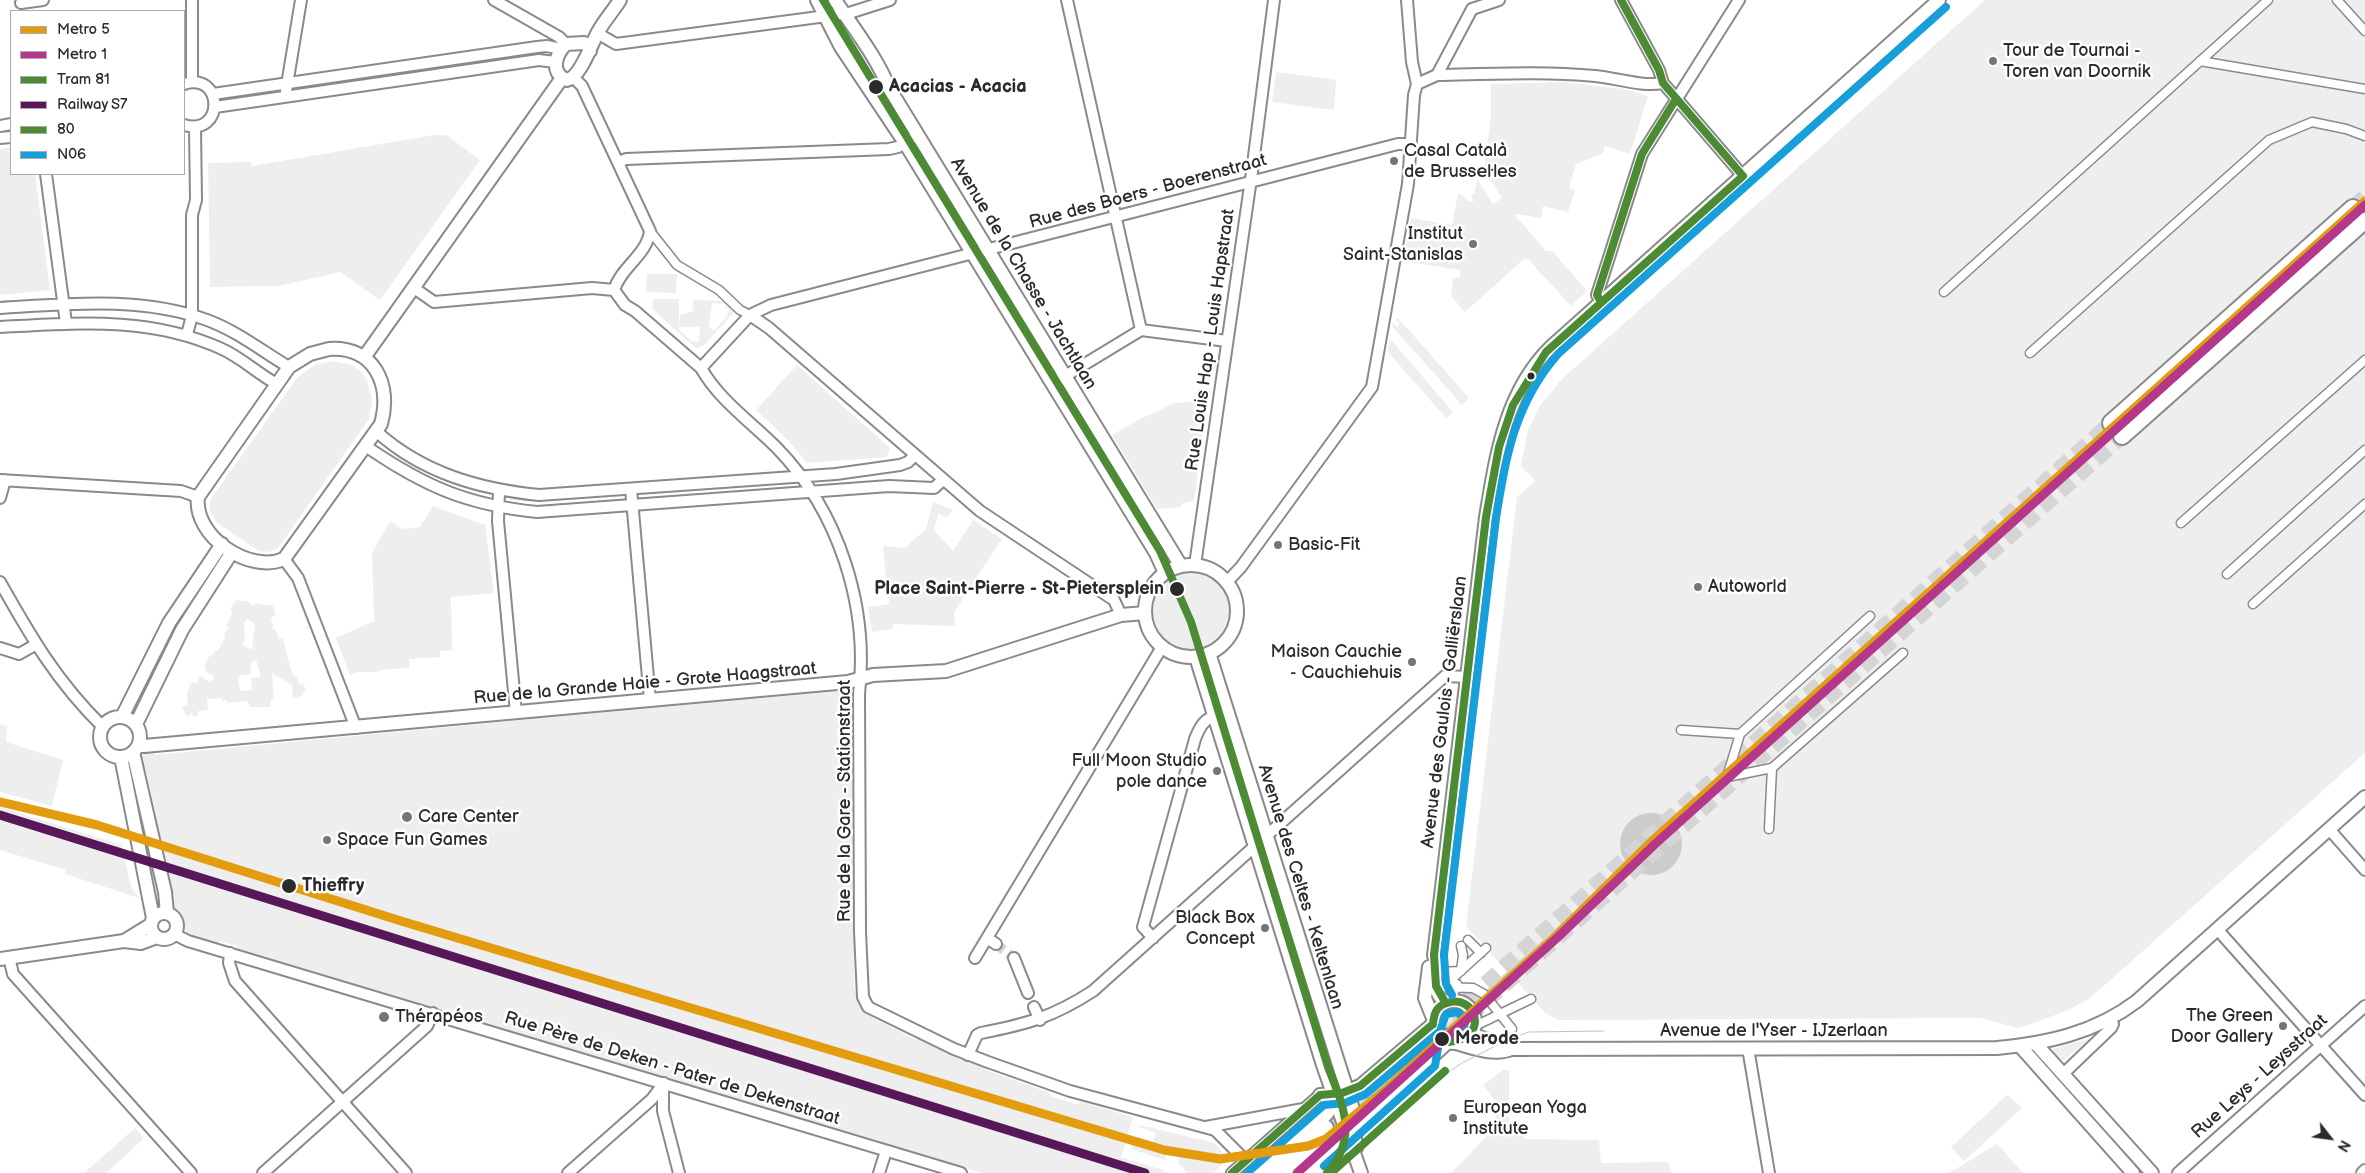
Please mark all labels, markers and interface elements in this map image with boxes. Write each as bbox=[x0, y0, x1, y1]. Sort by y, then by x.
legend bbox=[10, 10, 185, 175]
text: Metro 5 bbox=[57, 20, 110, 39]
place label: Tour de Tournai - Toren van Doornik bbox=[2003, 40, 2151, 82]
text: Metro 1 bbox=[57, 45, 107, 64]
marker: Tour de Tournai - Toren van Doornik bbox=[1987, 55, 1999, 67]
text: Tram 81 bbox=[57, 70, 110, 89]
place label: Acacias - Acacia bbox=[889, 76, 1026, 98]
marker: Acacias - Acacia bbox=[867, 78, 885, 96]
text: Railway S7 bbox=[57, 95, 127, 114]
text: 80 bbox=[57, 120, 75, 139]
place label: Casal Català de Brussel·les bbox=[1404, 140, 1517, 182]
text: N06 bbox=[57, 145, 86, 164]
street label: Rue des Boers - Boerenstraat bbox=[1027, 150, 1269, 234]
street label: Avenue de la Chasse - Jachtlaan bbox=[945, 154, 1101, 394]
marker: Casal Català de Brussel·les bbox=[1388, 155, 1400, 167]
street label: Rue Louis Hap - Louis Hapstraat bbox=[1182, 208, 1240, 472]
place label: Institut Saint-Stanislas bbox=[1343, 223, 1463, 266]
marker: Institut Saint-Stanislas bbox=[1467, 238, 1479, 250]
unlabelled marker bbox=[1526, 371, 1536, 381]
place label: Basic-Fit bbox=[1288, 534, 1360, 556]
marker: Basic-Fit bbox=[1272, 539, 1284, 551]
street label: Avenue des Gaulois - Galliërslaan bbox=[1418, 575, 1472, 849]
place label: Autoworld bbox=[1708, 576, 1787, 598]
place label: Place Saint-Pierre - St-Pietersplein bbox=[874, 578, 1164, 600]
marker: Place Saint-Pierre - St-Pietersplein bbox=[1168, 580, 1186, 598]
marker: Autoworld bbox=[1692, 581, 1704, 593]
place label: Maison Cauchie - Cauchiehuis bbox=[1270, 641, 1402, 684]
marker: Maison Cauchie - Cauchiehuis bbox=[1406, 656, 1418, 668]
street label: Rue de la Grande Haie - Grote Haagstraat bbox=[473, 658, 817, 710]
street label: Rue de la Gare - Stationstraat bbox=[834, 680, 856, 922]
place label: Full Moon Studio pole dance bbox=[1071, 750, 1207, 792]
street label: Avenue des Celtes - Keltenlaan bbox=[1252, 762, 1348, 1012]
marker: Full Moon Studio pole dance bbox=[1211, 765, 1223, 777]
place label: Care Center bbox=[418, 806, 518, 828]
marker: Care Center bbox=[400, 810, 414, 824]
place label: Space Fun Games bbox=[337, 829, 487, 851]
marker: Space Fun Games bbox=[321, 834, 333, 846]
place label: Thieffry bbox=[302, 875, 364, 897]
marker: Thieffry bbox=[280, 877, 298, 895]
place label: Black Box Concept bbox=[1175, 907, 1255, 950]
marker: Black Box Concept bbox=[1259, 922, 1271, 934]
place label: The Green Door Gallery bbox=[2171, 1005, 2273, 1048]
place label: Thérapéos bbox=[395, 1006, 483, 1028]
street label: Rue Père de Deken - Pater de Dekenstraat bbox=[502, 1008, 842, 1130]
marker: Thérapéos bbox=[377, 1010, 391, 1024]
street label: Rue Leys - Leysstraat bbox=[2188, 1010, 2332, 1144]
street label: Avenue de l'Yser - IJzerlaan bbox=[1660, 1020, 1888, 1042]
marker: The Green Door Gallery bbox=[2277, 1020, 2289, 1032]
place label: Merode bbox=[1455, 1028, 1519, 1050]
marker: Merode bbox=[1433, 1030, 1451, 1048]
place label: European Yoga Institute bbox=[1463, 1097, 1587, 1140]
marker: European Yoga Institute bbox=[1447, 1112, 1459, 1124]
north arrow bbox=[2305, 1113, 2355, 1163]
text: N bbox=[2333, 1137, 2353, 1155]

